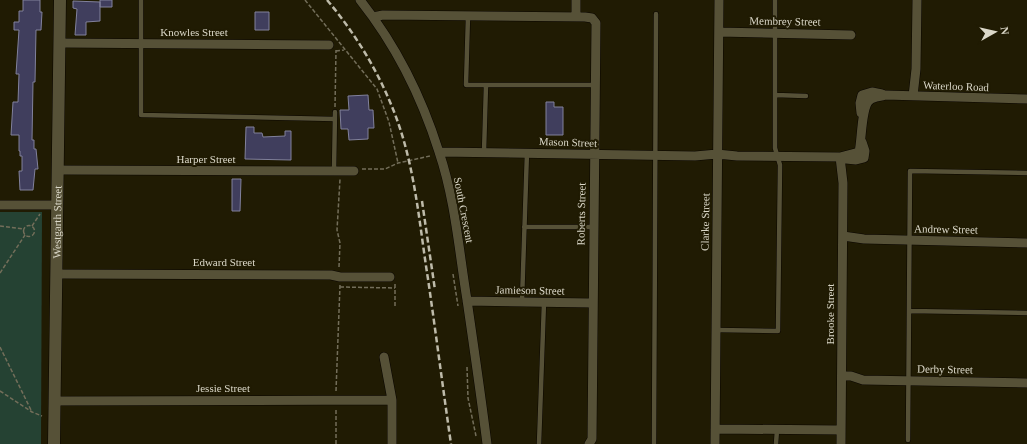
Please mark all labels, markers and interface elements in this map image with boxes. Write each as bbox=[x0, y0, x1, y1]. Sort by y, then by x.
north arrow bbox=[975, 12, 1015, 52]
street label: Membrey Street bbox=[749, 14, 821, 28]
street label: Knowles Street bbox=[160, 26, 228, 38]
text: N bbox=[998, 26, 1011, 35]
street label: Waterloo Road bbox=[923, 79, 990, 93]
street label: Mason Street bbox=[539, 135, 597, 149]
street label: Harper Street bbox=[177, 153, 235, 165]
street label: South Crescent bbox=[452, 176, 476, 244]
street label: Roberts Street bbox=[574, 183, 588, 245]
street label: Westgarth Street bbox=[51, 186, 63, 259]
street label: Clarke Street bbox=[698, 193, 712, 251]
street label: Andrew Street bbox=[914, 222, 978, 236]
street label: Edward Street bbox=[193, 256, 255, 268]
street label: Jamieson Street bbox=[495, 283, 565, 297]
street label: Brooke Street bbox=[824, 284, 836, 344]
street label: Derby Street bbox=[917, 363, 973, 375]
street label: Jessie Street bbox=[196, 382, 250, 394]

